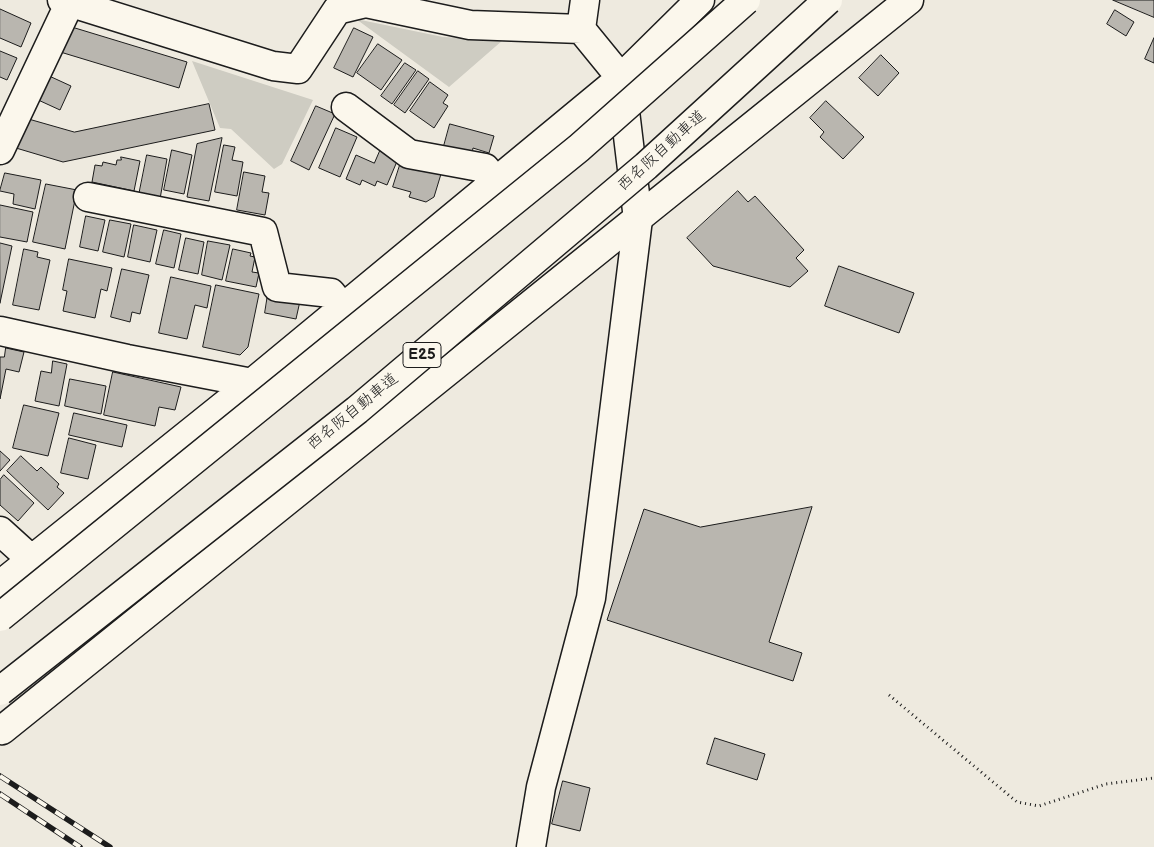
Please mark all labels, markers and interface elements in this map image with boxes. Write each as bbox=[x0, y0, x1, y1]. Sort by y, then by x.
street label: 西名阪自動車道 bbox=[614, 106, 710, 196]
road number: E25 bbox=[403, 342, 441, 368]
street label: 西名阪自動車道 bbox=[303, 369, 403, 455]

